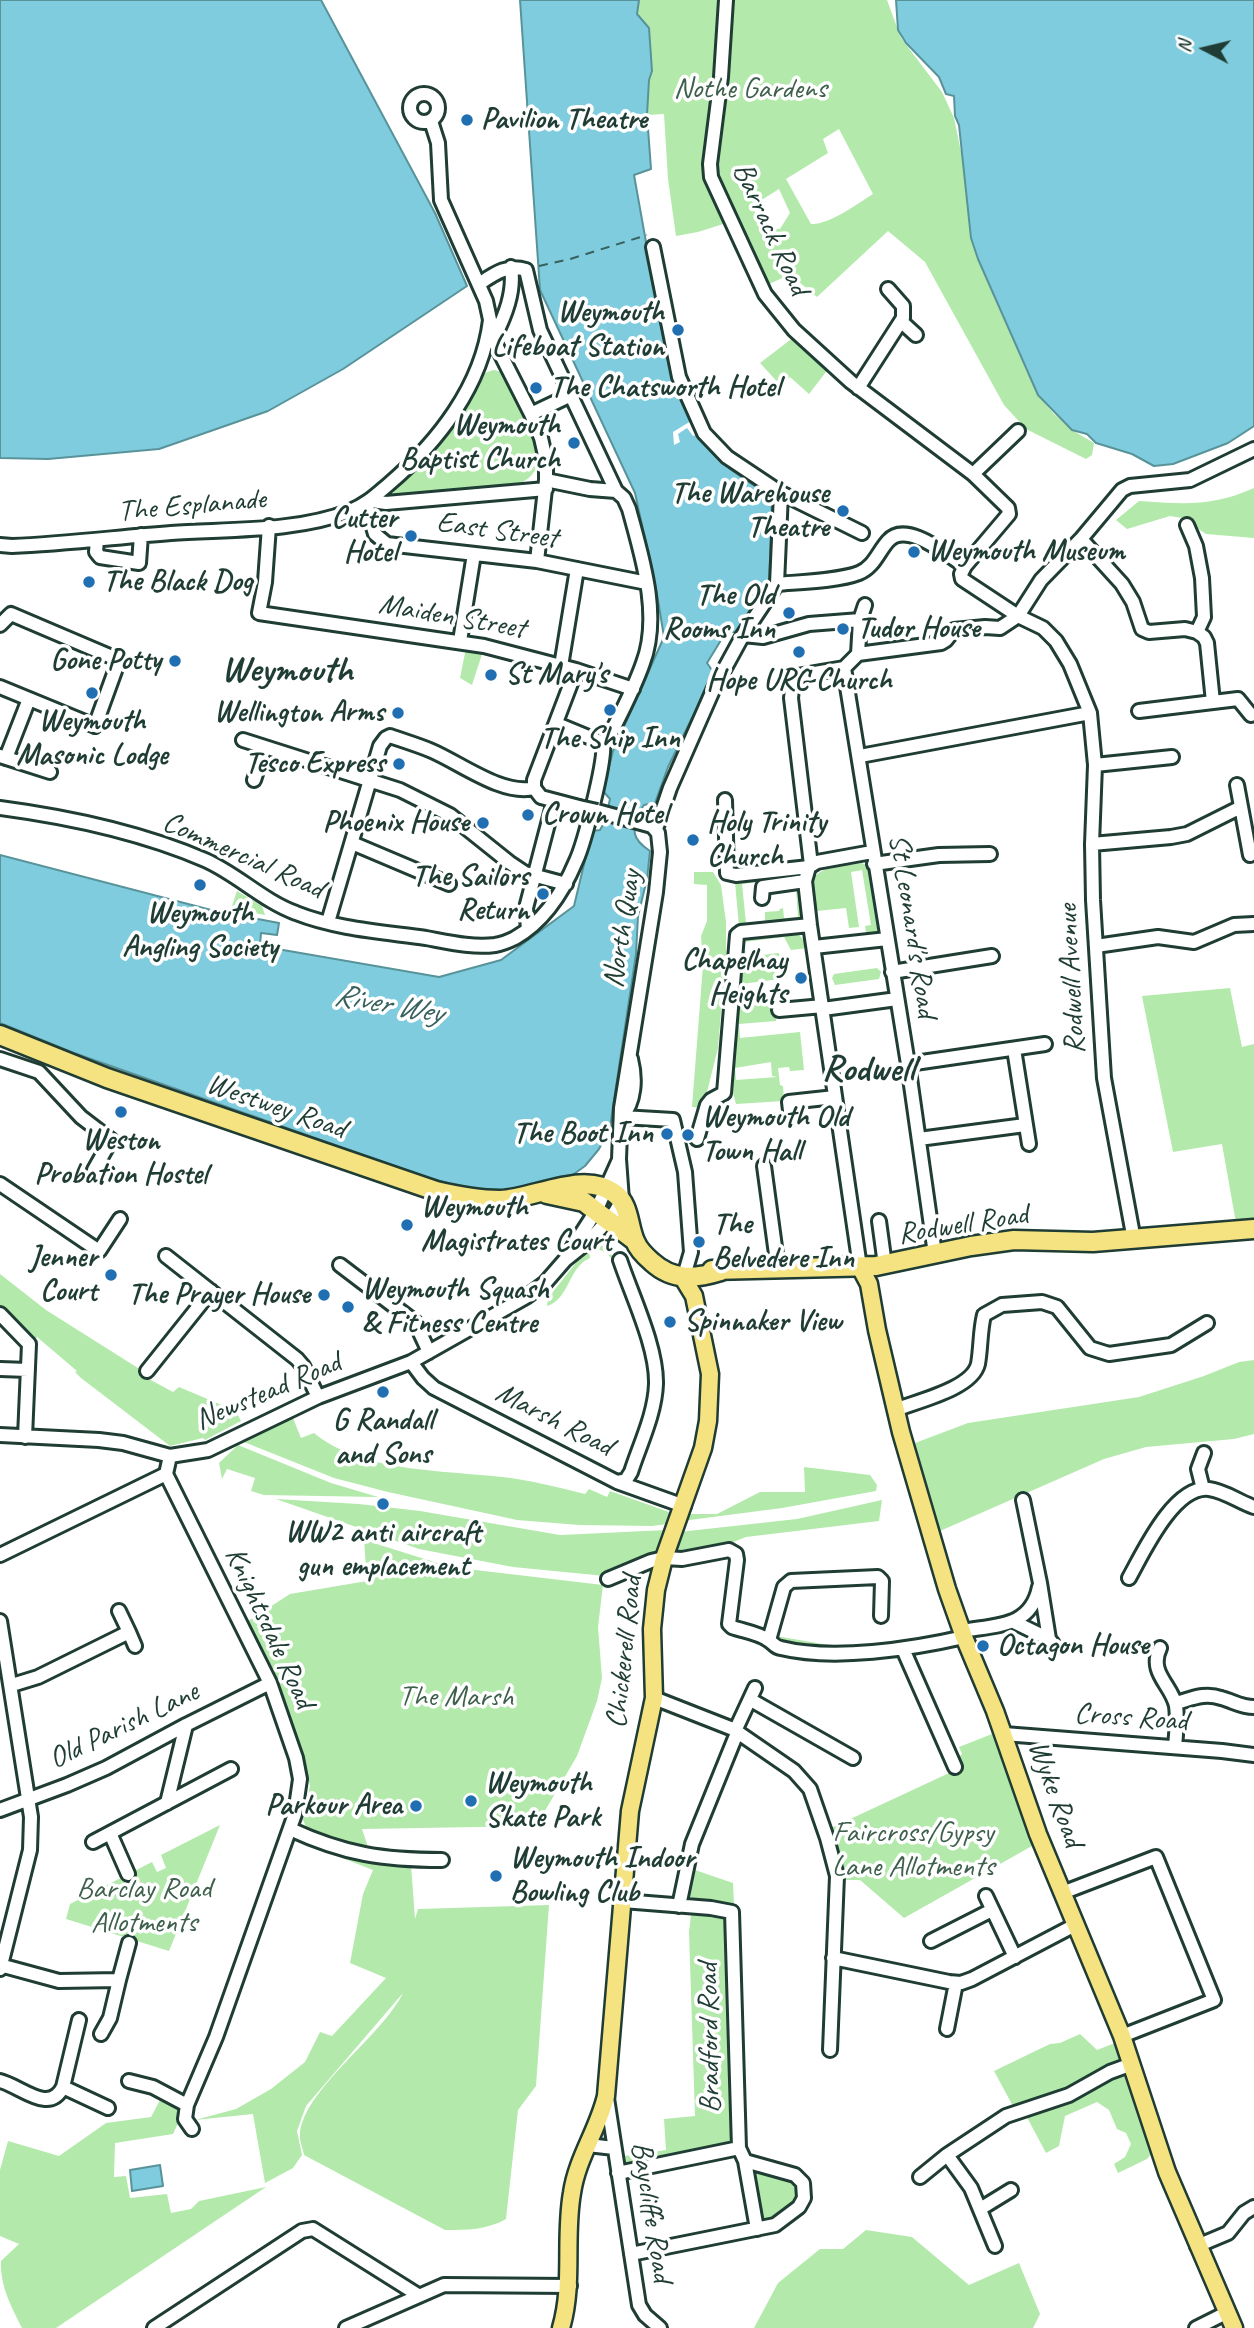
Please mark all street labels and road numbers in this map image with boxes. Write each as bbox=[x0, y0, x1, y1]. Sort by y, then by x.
street label: Barrack Road bbox=[724, 157, 816, 301]
street label: The Esplanade bbox=[117, 482, 267, 530]
street label: East Street bbox=[434, 505, 560, 557]
street label: Maiden Street bbox=[376, 586, 528, 648]
street label: Commercial Road bbox=[157, 804, 329, 908]
street label: St Leonard's Road bbox=[880, 832, 944, 1020]
street label: North Quay bbox=[596, 868, 650, 990]
street label: Rodwell Avenue bbox=[1050, 903, 1094, 1055]
street label: Westwey Road bbox=[202, 1066, 350, 1148]
street label: Rodwell Road bbox=[895, 1197, 1031, 1253]
street label: Newstead Road bbox=[190, 1345, 346, 1439]
street label: Marsh Road bbox=[489, 1375, 619, 1465]
street label: Knightsdale Road bbox=[216, 1542, 322, 1714]
street label: Chickerell Road bbox=[599, 1574, 651, 1730]
street label: Old Parish Lane bbox=[43, 1674, 205, 1778]
street label: Cross Road bbox=[1073, 1696, 1189, 1740]
street label: Wyke Road bbox=[1019, 1736, 1091, 1852]
street label: Bradford Road bbox=[691, 1962, 729, 2114]
street label: Baycliffe Road bbox=[622, 2139, 680, 2285]

